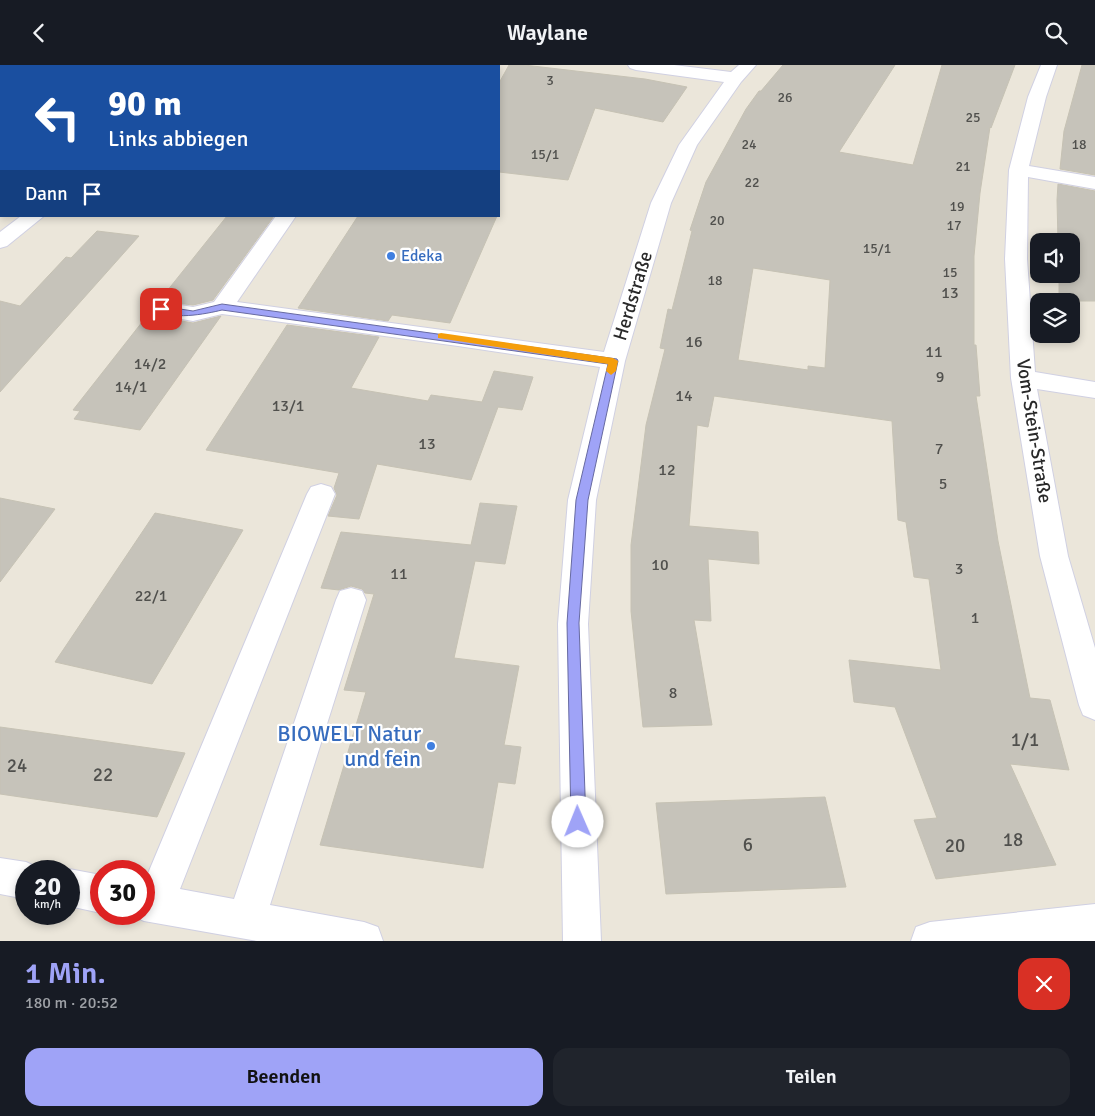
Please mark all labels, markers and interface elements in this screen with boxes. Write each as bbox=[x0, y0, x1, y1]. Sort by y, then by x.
icon: back bbox=[25, 19, 53, 47]
text: Waylane bbox=[507, 19, 588, 46]
icon: search bbox=[1042, 19, 1070, 47]
house number: 3 bbox=[546, 72, 554, 89]
text: 90 m bbox=[108, 82, 182, 125]
icon: left bbox=[25, 85, 90, 150]
house number: 26 bbox=[777, 89, 793, 106]
house number: 25 bbox=[965, 109, 981, 126]
text: Links abbiegen bbox=[108, 125, 249, 152]
house number: 24 bbox=[741, 136, 757, 153]
house number: 18 bbox=[1071, 136, 1087, 153]
house number: 15/1 bbox=[531, 146, 559, 163]
house number: 21 bbox=[955, 158, 971, 175]
house number: 22 bbox=[744, 174, 760, 191]
icon: arrive bbox=[78, 180, 106, 208]
text: Dann bbox=[25, 182, 68, 206]
house number: 19 bbox=[949, 198, 965, 215]
house number: 20 bbox=[709, 212, 725, 229]
house number: 17 bbox=[946, 217, 962, 234]
map controls bbox=[1030, 233, 1080, 343]
button: sound bbox=[1030, 233, 1080, 283]
house number: 15/1 bbox=[863, 240, 891, 257]
place label: Edeka bbox=[401, 246, 443, 266]
street label: Herdstraße bbox=[608, 248, 658, 344]
marker: Edeka bbox=[385, 250, 397, 262]
house number: 15 bbox=[942, 264, 958, 281]
house number: 18 bbox=[707, 272, 723, 289]
house number: 13 bbox=[941, 283, 959, 303]
pin bbox=[140, 288, 182, 330]
button: layers bbox=[1030, 293, 1080, 343]
icon: arrive bbox=[147, 295, 175, 323]
house number: 16 bbox=[685, 332, 703, 352]
house number: 11 bbox=[925, 342, 943, 362]
house number: 14/2 bbox=[134, 354, 166, 374]
street label: Vom-Stein-Straße bbox=[1011, 357, 1057, 505]
house number: 9 bbox=[936, 367, 944, 387]
house number: 14/1 bbox=[115, 377, 147, 397]
house number: 14 bbox=[675, 386, 693, 406]
house number: 13/1 bbox=[272, 396, 304, 416]
house number: 13 bbox=[418, 434, 436, 454]
house number: 7 bbox=[935, 439, 943, 459]
house number: 12 bbox=[658, 460, 676, 480]
house number: 5 bbox=[939, 474, 947, 494]
house number: 10 bbox=[651, 555, 669, 575]
house number: 3 bbox=[955, 559, 963, 579]
house number: 11 bbox=[390, 564, 408, 584]
house number: 22/1 bbox=[135, 586, 167, 606]
house number: 1 bbox=[971, 608, 979, 628]
house number: 8 bbox=[669, 683, 677, 703]
place label: BIOWELT Natur und fein bbox=[277, 720, 421, 772]
house number: 1/1 bbox=[1011, 728, 1039, 752]
marker: BIOWELT Natur und fein bbox=[425, 740, 437, 752]
house number: 24 bbox=[7, 754, 27, 778]
house number: 22 bbox=[93, 763, 113, 787]
position arrow bbox=[551, 795, 603, 847]
house number: 18 bbox=[1003, 828, 1023, 852]
house number: 6 bbox=[743, 833, 753, 857]
house number: 20 bbox=[945, 834, 965, 858]
speed limit sign: 30 bbox=[90, 860, 155, 925]
text: 20 bbox=[34, 871, 61, 902]
text: km/h bbox=[34, 897, 61, 912]
text: 1 Min. bbox=[25, 955, 106, 992]
button: close bbox=[1018, 958, 1070, 1010]
text: 180 m · 20:52 bbox=[25, 993, 118, 1013]
button: Beenden bbox=[25, 1048, 543, 1106]
button: Teilen bbox=[553, 1048, 1070, 1106]

